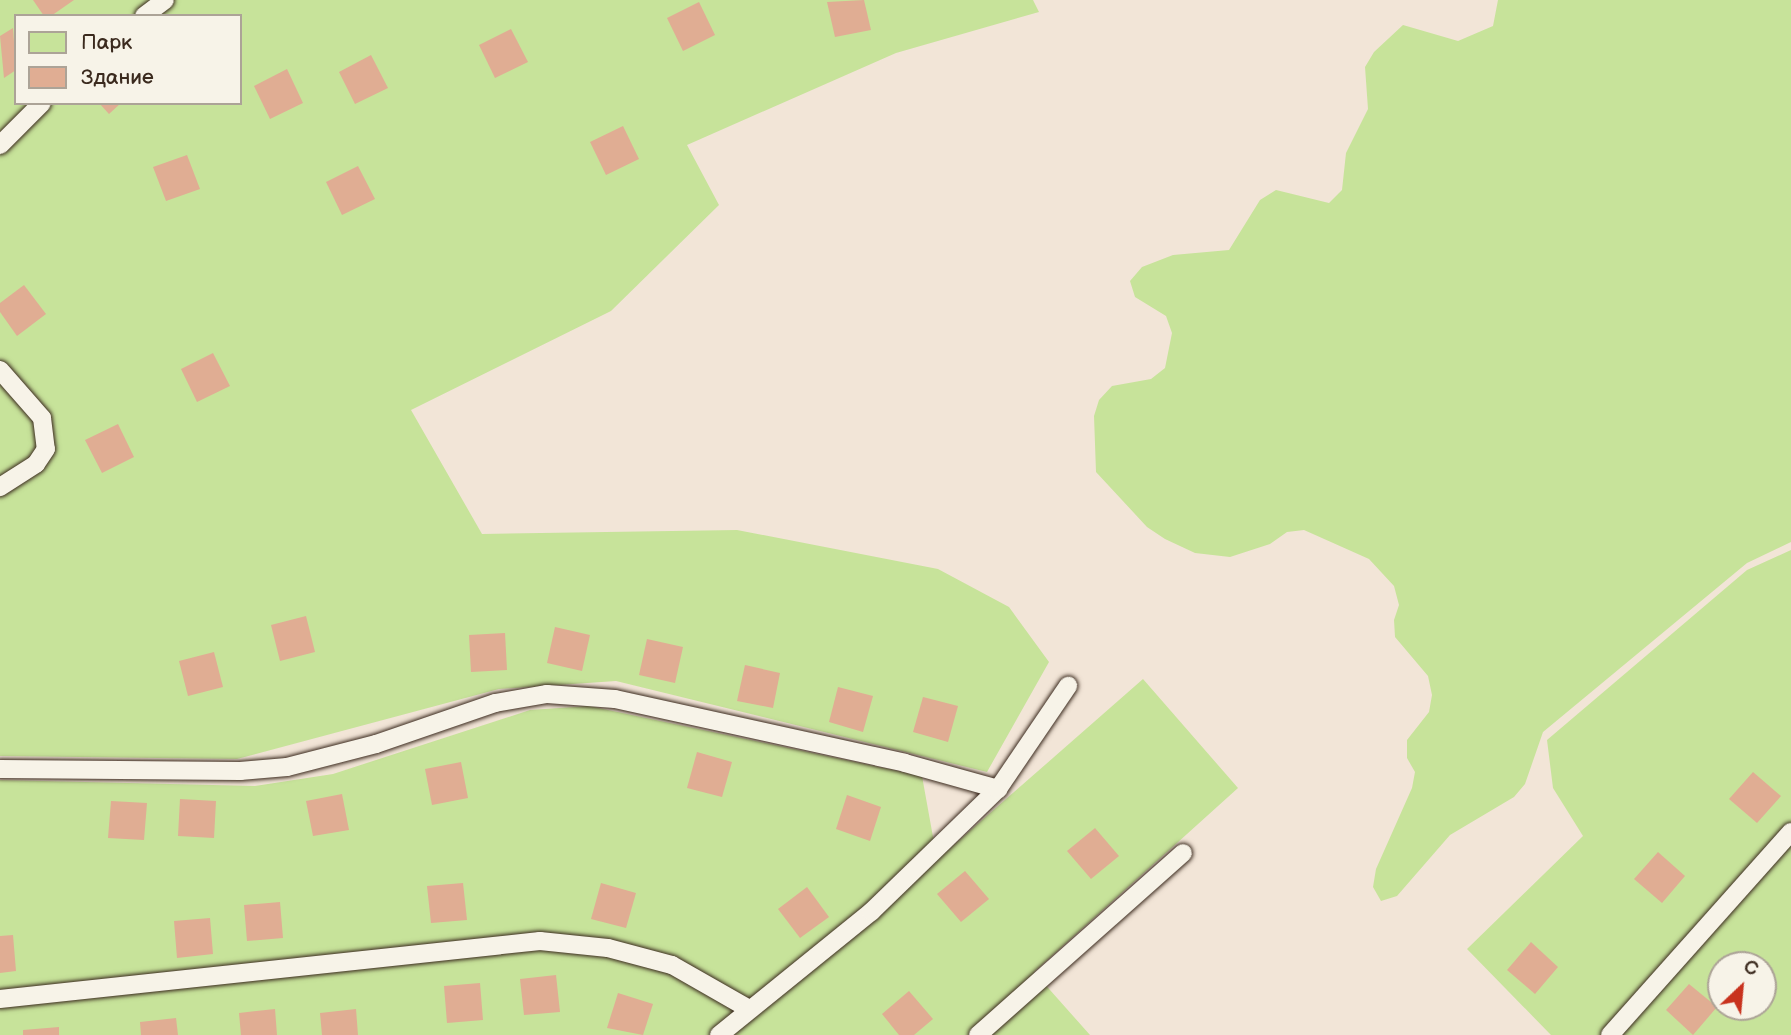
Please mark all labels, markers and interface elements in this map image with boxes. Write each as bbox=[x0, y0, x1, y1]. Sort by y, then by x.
legend bbox=[14, 14, 242, 105]
text: Парк bbox=[81, 30, 132, 55]
text: Здание bbox=[81, 65, 154, 90]
north arrow bbox=[1707, 951, 1777, 1021]
text: С bbox=[1740, 955, 1762, 982]

